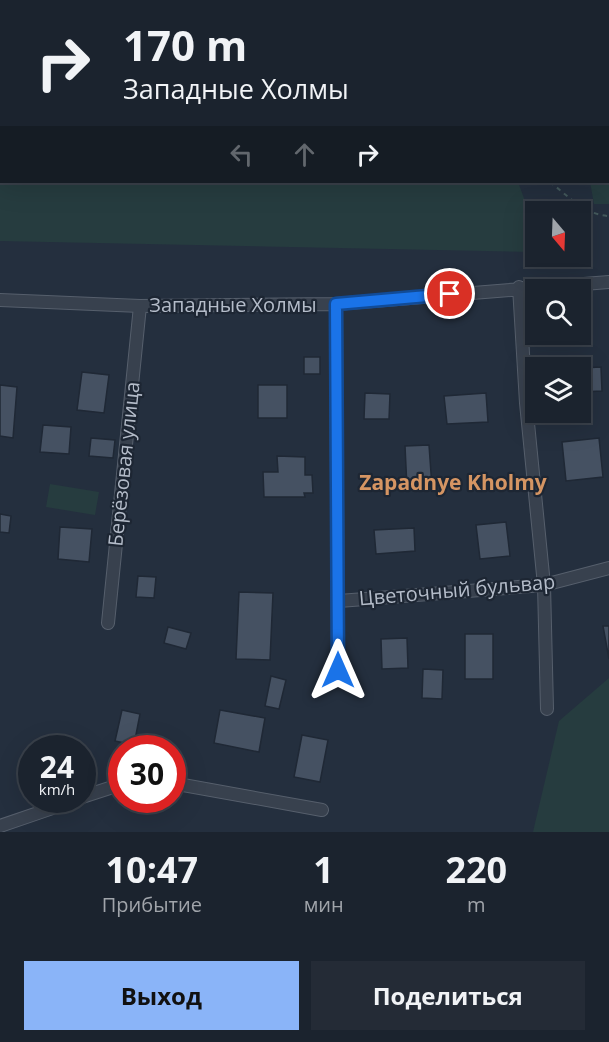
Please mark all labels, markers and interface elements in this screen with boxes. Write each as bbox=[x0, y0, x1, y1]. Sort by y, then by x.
text: 170 m bbox=[123, 16, 247, 73]
icon: right bbox=[24, 24, 102, 102]
text: Западные Холмы bbox=[123, 70, 349, 107]
icon: left bbox=[225, 138, 258, 171]
icon: ahead bbox=[288, 138, 321, 171]
icon: right bbox=[351, 138, 384, 171]
north arrow bbox=[525, 201, 591, 267]
map controls bbox=[525, 201, 591, 423]
pin bbox=[424, 268, 475, 319]
icon: arrive bbox=[433, 277, 466, 310]
button: search bbox=[525, 279, 591, 345]
street label: Западные Холмы bbox=[149, 291, 317, 318]
button: layers bbox=[525, 357, 591, 423]
street label: Берёзовая улица bbox=[101, 380, 146, 548]
district label: Zapadnye Kholmy bbox=[359, 468, 547, 496]
street label: Цветочный бульвар bbox=[358, 567, 556, 612]
position arrow bbox=[306, 638, 370, 702]
speed limit sign: 30 bbox=[108, 735, 186, 813]
text: 24 bbox=[40, 746, 74, 787]
text: km/h bbox=[39, 779, 75, 799]
text: 10:47 bbox=[106, 845, 198, 894]
text: 1 bbox=[313, 845, 334, 894]
text: 220 bbox=[445, 845, 507, 894]
text: Прибытие bbox=[102, 891, 202, 918]
text: мин bbox=[304, 891, 344, 918]
text: m bbox=[467, 891, 486, 918]
button: Выход bbox=[24, 961, 299, 1030]
button: Поделиться bbox=[311, 961, 585, 1030]

